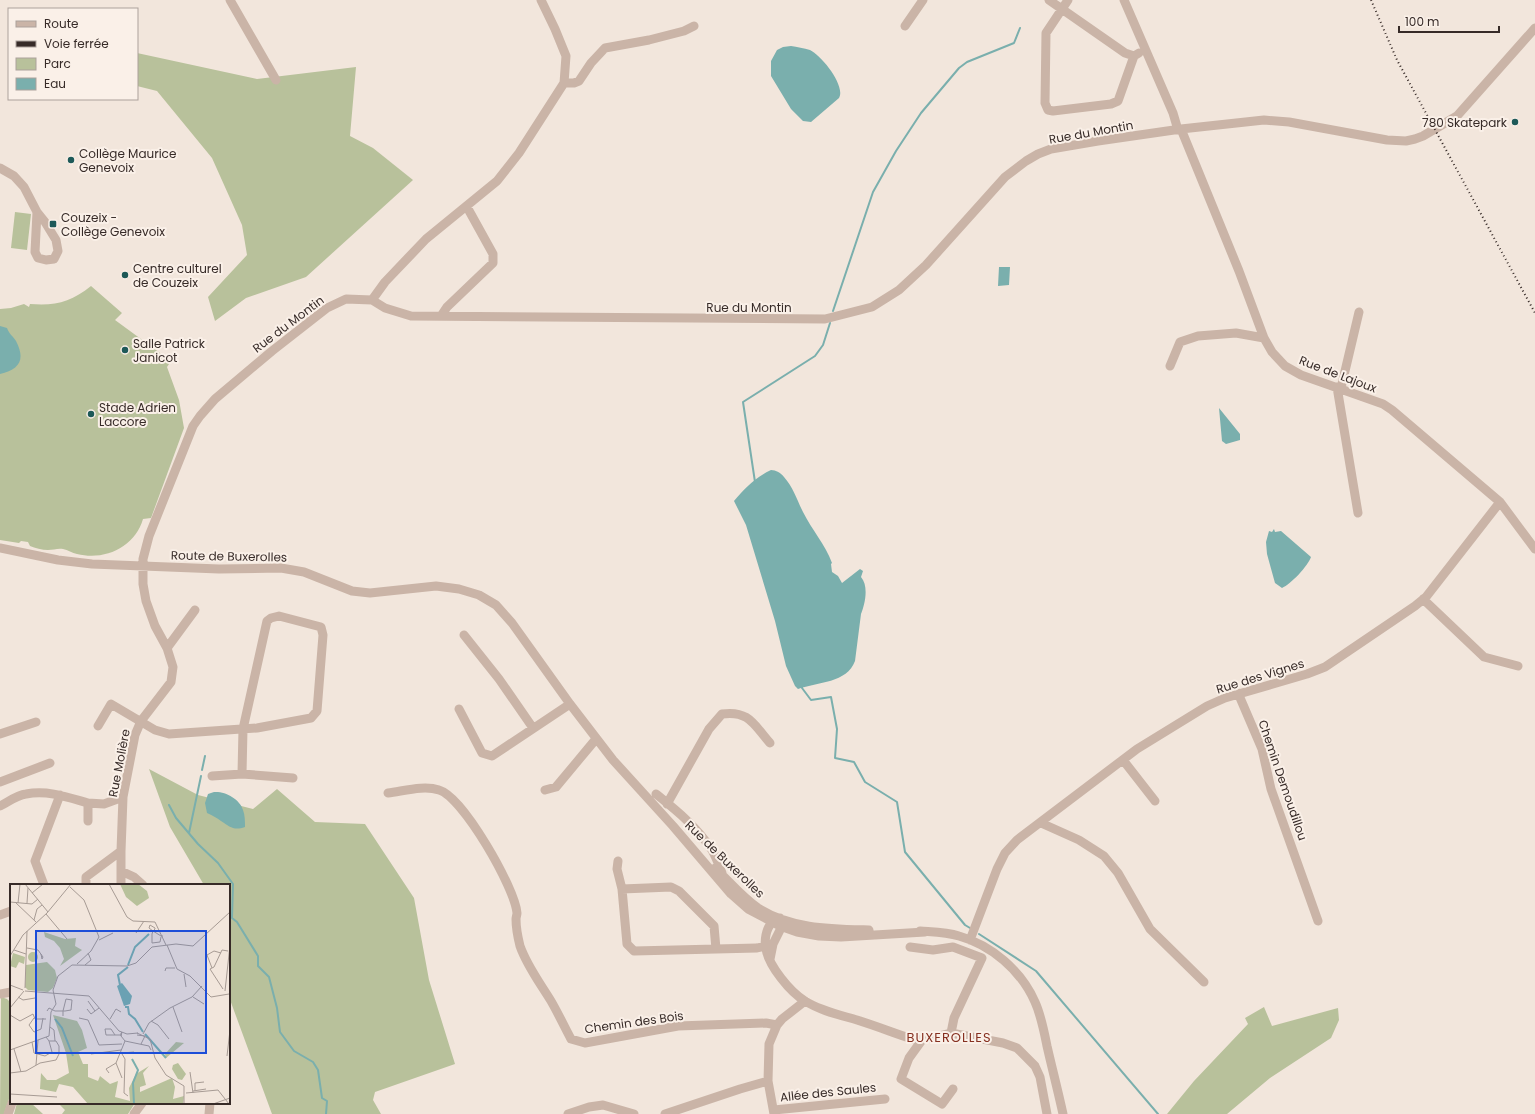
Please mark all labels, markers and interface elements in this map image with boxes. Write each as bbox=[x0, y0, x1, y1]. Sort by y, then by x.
legend bbox=[8, 8, 138, 100]
scale bar bbox=[1399, 8, 1499, 34]
text: 100 m bbox=[1405, 13, 1439, 30]
text: Route bbox=[44, 15, 78, 32]
text: Voie ferrée bbox=[44, 35, 109, 52]
text: Parc bbox=[44, 55, 71, 72]
text: Eau bbox=[44, 75, 66, 92]
place label: 780 Skatepark bbox=[1422, 114, 1508, 131]
street label: Rue du Montin bbox=[1048, 116, 1134, 148]
marker: 780 Skatepark bbox=[1510, 117, 1520, 127]
place label: Collège Maurice Genevoix bbox=[79, 145, 176, 176]
marker: Collège Maurice Genevoix bbox=[66, 155, 76, 165]
place label: Couzeix - Collège Genevoix bbox=[61, 209, 165, 240]
marker: Couzeix - Collège Genevoix bbox=[48, 219, 58, 229]
place label: Centre culturel de Couzeix bbox=[133, 260, 222, 291]
marker: Centre culturel de Couzeix bbox=[120, 270, 130, 280]
street label: Rue du Montin bbox=[249, 292, 327, 356]
street label: Rue du Montin bbox=[706, 299, 792, 316]
place label: Salle Patrick Janicot bbox=[133, 335, 206, 366]
marker: Salle Patrick Janicot bbox=[120, 345, 130, 355]
street label: Rue de Lajoux bbox=[1297, 351, 1379, 397]
place label: Stade Adrien Laccore bbox=[99, 399, 176, 430]
marker: Stade Adrien Laccore bbox=[86, 409, 96, 419]
street label: Route de Buxerolles bbox=[171, 546, 287, 566]
street label: Rue des Vignes bbox=[1214, 655, 1306, 697]
street label: Chemin Demoudillou bbox=[1254, 717, 1312, 843]
street label: Rue Molière bbox=[104, 728, 134, 798]
street label: Rue de Buxerolles bbox=[682, 817, 768, 901]
inset map bbox=[10, 884, 230, 1104]
street label: Chemin des Bois bbox=[583, 1007, 685, 1037]
district label: BUXEROLLES bbox=[906, 1028, 992, 1047]
street label: Allée des Saules bbox=[779, 1078, 877, 1106]

